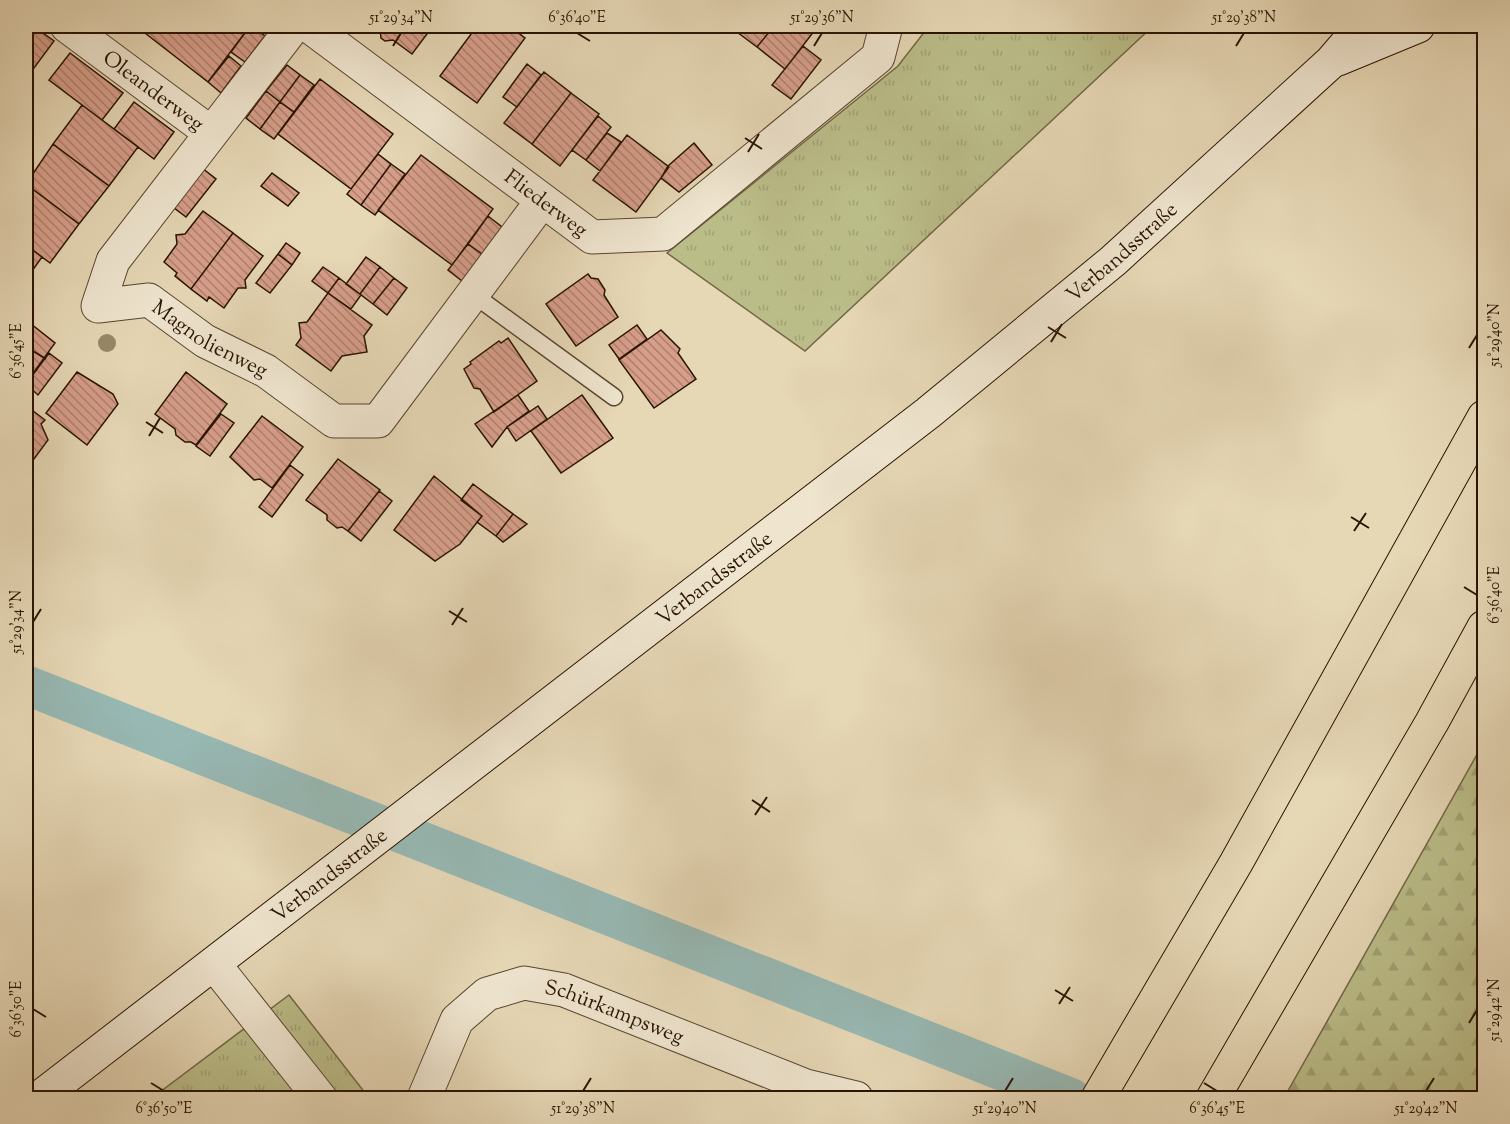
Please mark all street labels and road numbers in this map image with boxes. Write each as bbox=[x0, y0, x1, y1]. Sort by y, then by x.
street label: Oleanderweg bbox=[95, 44, 210, 140]
street label: Fliederweg bbox=[497, 163, 593, 246]
street label: Verbandsstraße bbox=[1060, 196, 1185, 311]
street label: Magnolienweg bbox=[145, 294, 272, 387]
street label: Verbandsstraße bbox=[651, 525, 780, 634]
street label: Verbandsstraße bbox=[266, 822, 395, 931]
street label: Schürkampsweg bbox=[542, 974, 688, 1053]

